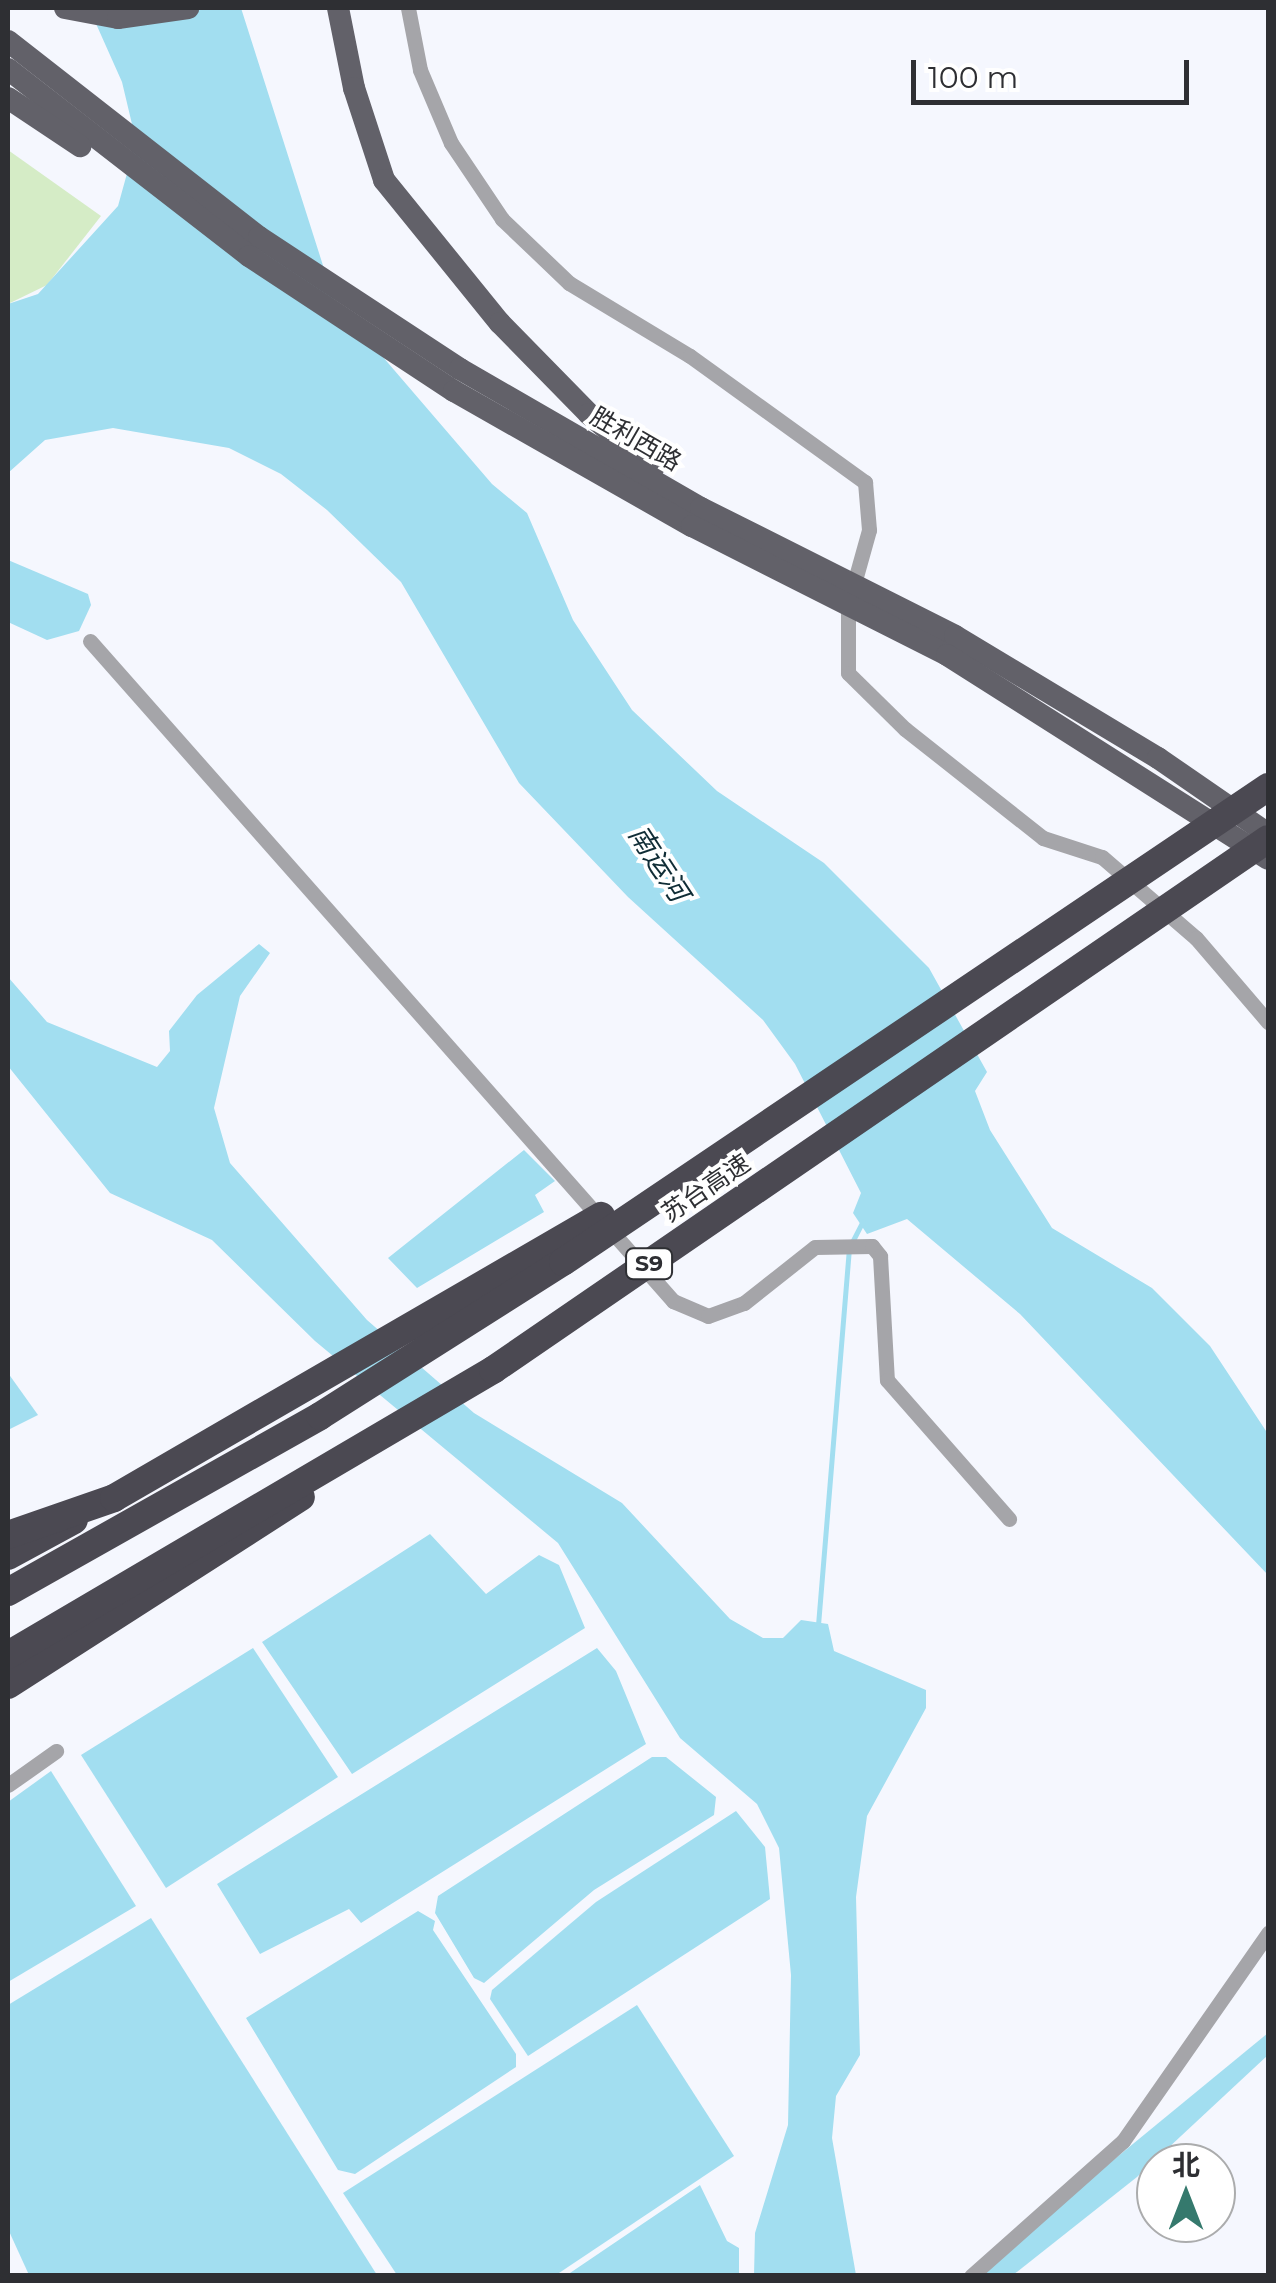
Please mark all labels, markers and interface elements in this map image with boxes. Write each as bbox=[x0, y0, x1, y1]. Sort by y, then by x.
scale bar bbox=[916, 40, 1194, 102]
text: 100 m bbox=[928, 59, 1018, 96]
street label: 胜利西路 bbox=[585, 401, 687, 477]
water label: 南运河 bbox=[622, 819, 696, 907]
street label: 苏台高速 bbox=[656, 1148, 756, 1228]
road number: S9 bbox=[624, 1247, 674, 1281]
north arrow bbox=[1136, 2143, 1236, 2243]
text: 北 bbox=[1172, 2148, 1200, 2182]

